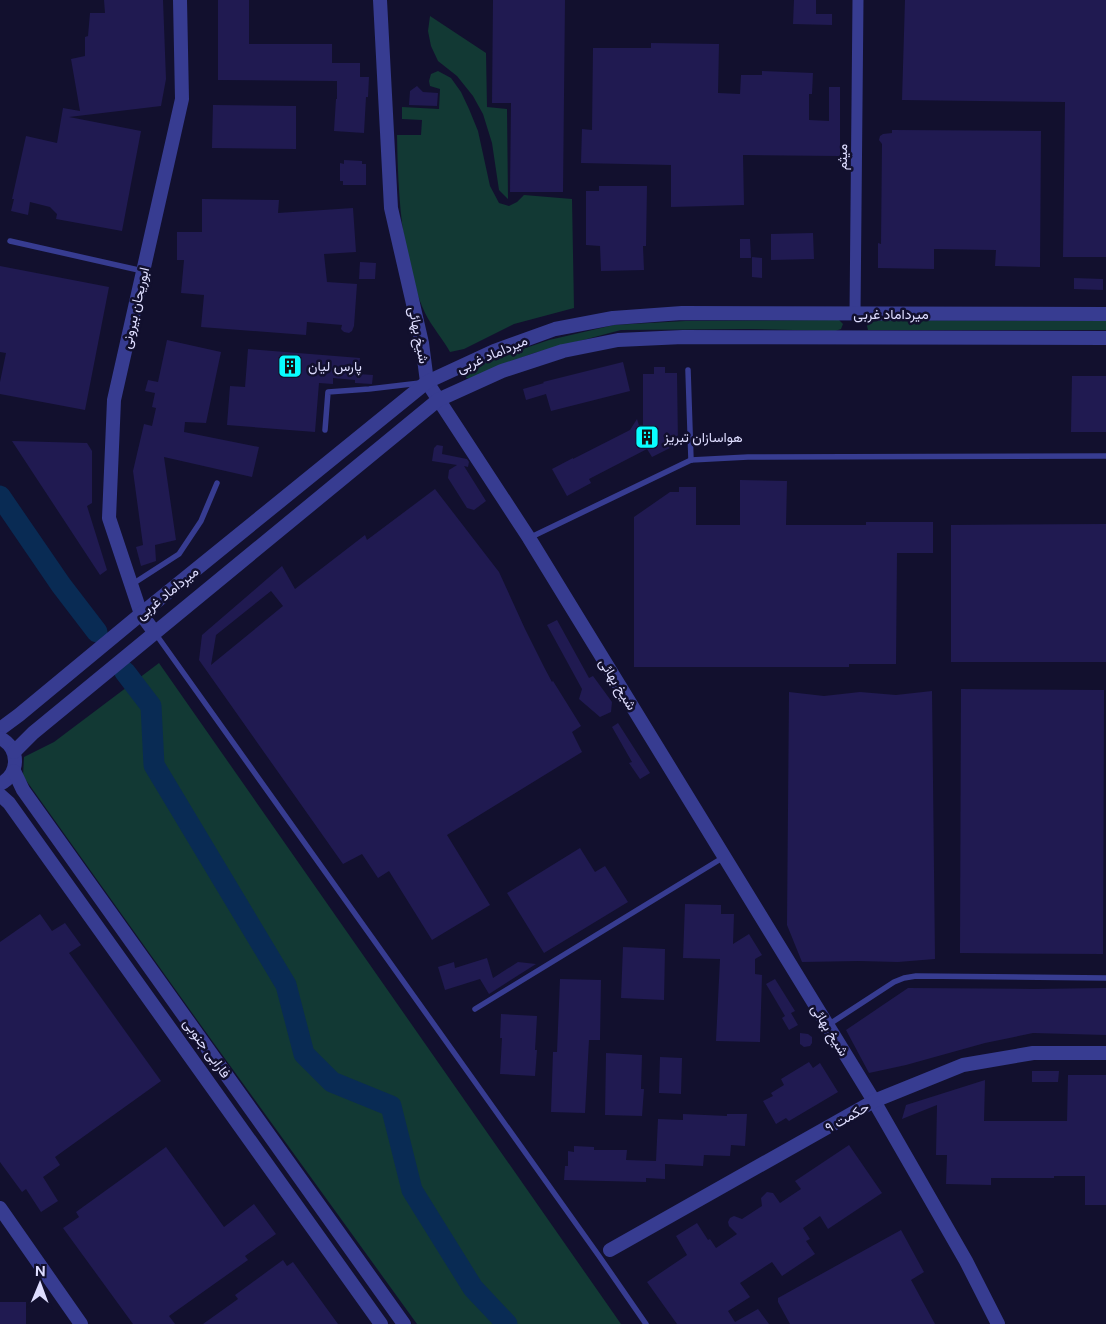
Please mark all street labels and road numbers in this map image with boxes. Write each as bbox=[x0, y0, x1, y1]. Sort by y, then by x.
street label: میثم bbox=[834, 144, 851, 170]
street label: ابوریحان بیرونی bbox=[118, 266, 153, 350]
street label: شیخ بهائی bbox=[403, 305, 432, 366]
street label: میرداماد غربی bbox=[853, 306, 929, 323]
street label: میرداماد غربی bbox=[454, 332, 530, 377]
street label: میرداماد غربی bbox=[133, 563, 202, 624]
street label: شیخ بهائی bbox=[593, 655, 640, 714]
street label: شیخ بهائی bbox=[805, 1001, 852, 1060]
street label: فارابی جنوبی bbox=[179, 1015, 234, 1082]
street label: حکمت ۹ bbox=[822, 1098, 872, 1136]

